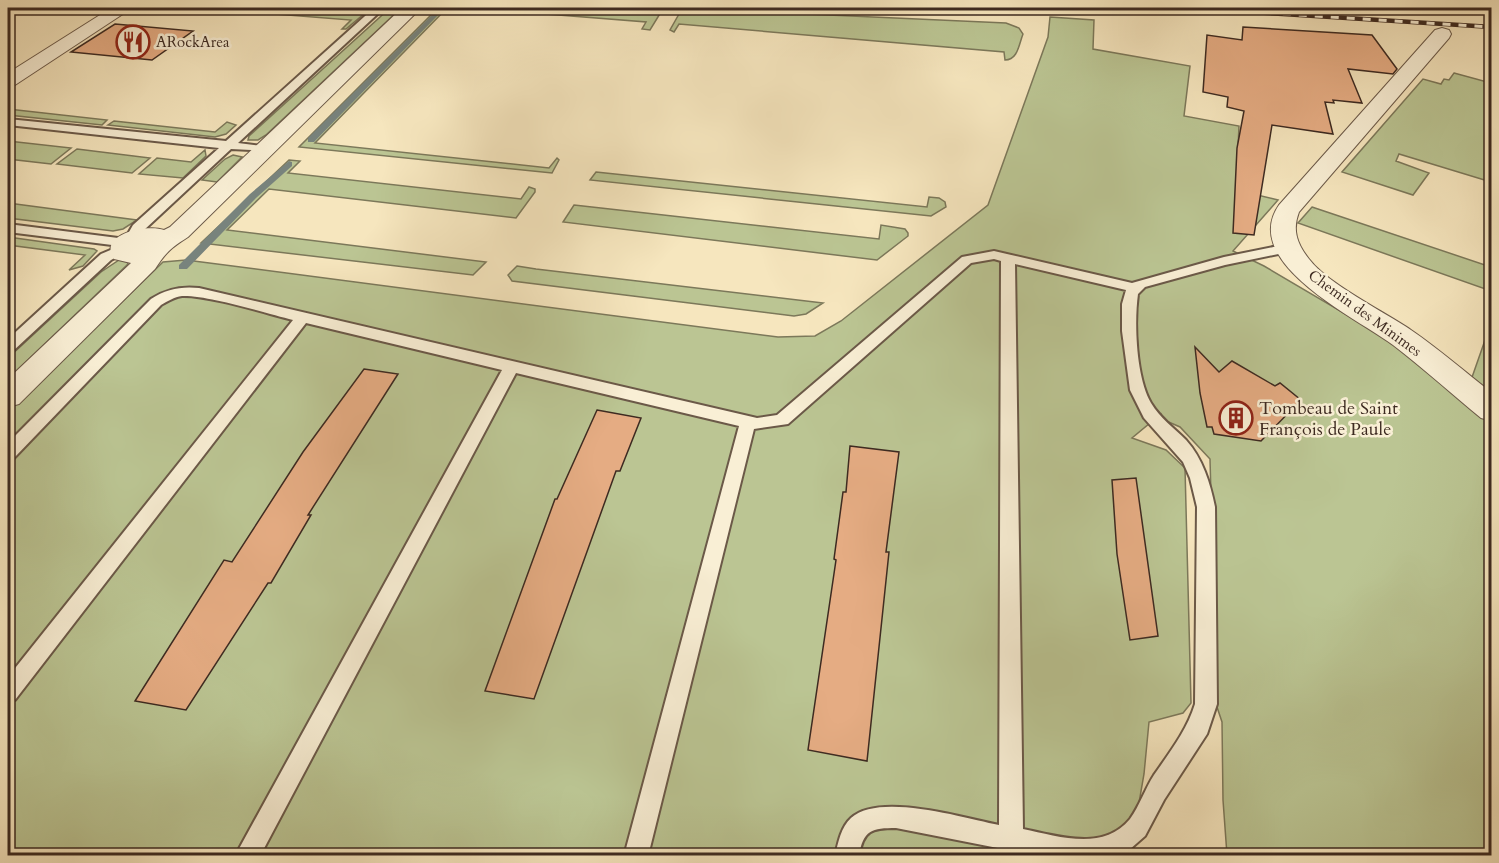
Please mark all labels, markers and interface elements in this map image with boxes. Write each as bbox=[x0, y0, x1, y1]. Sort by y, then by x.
restaurant icon: ARockArea bbox=[115, 24, 151, 60]
place label: ARockArea bbox=[156, 32, 230, 52]
street label: Chemin des Minimes bbox=[1304, 265, 1426, 361]
place label: Tombeau de Saint François de Paule bbox=[1259, 396, 1398, 442]
building icon: Tombeau de Saint François de Paule bbox=[1218, 400, 1254, 436]

